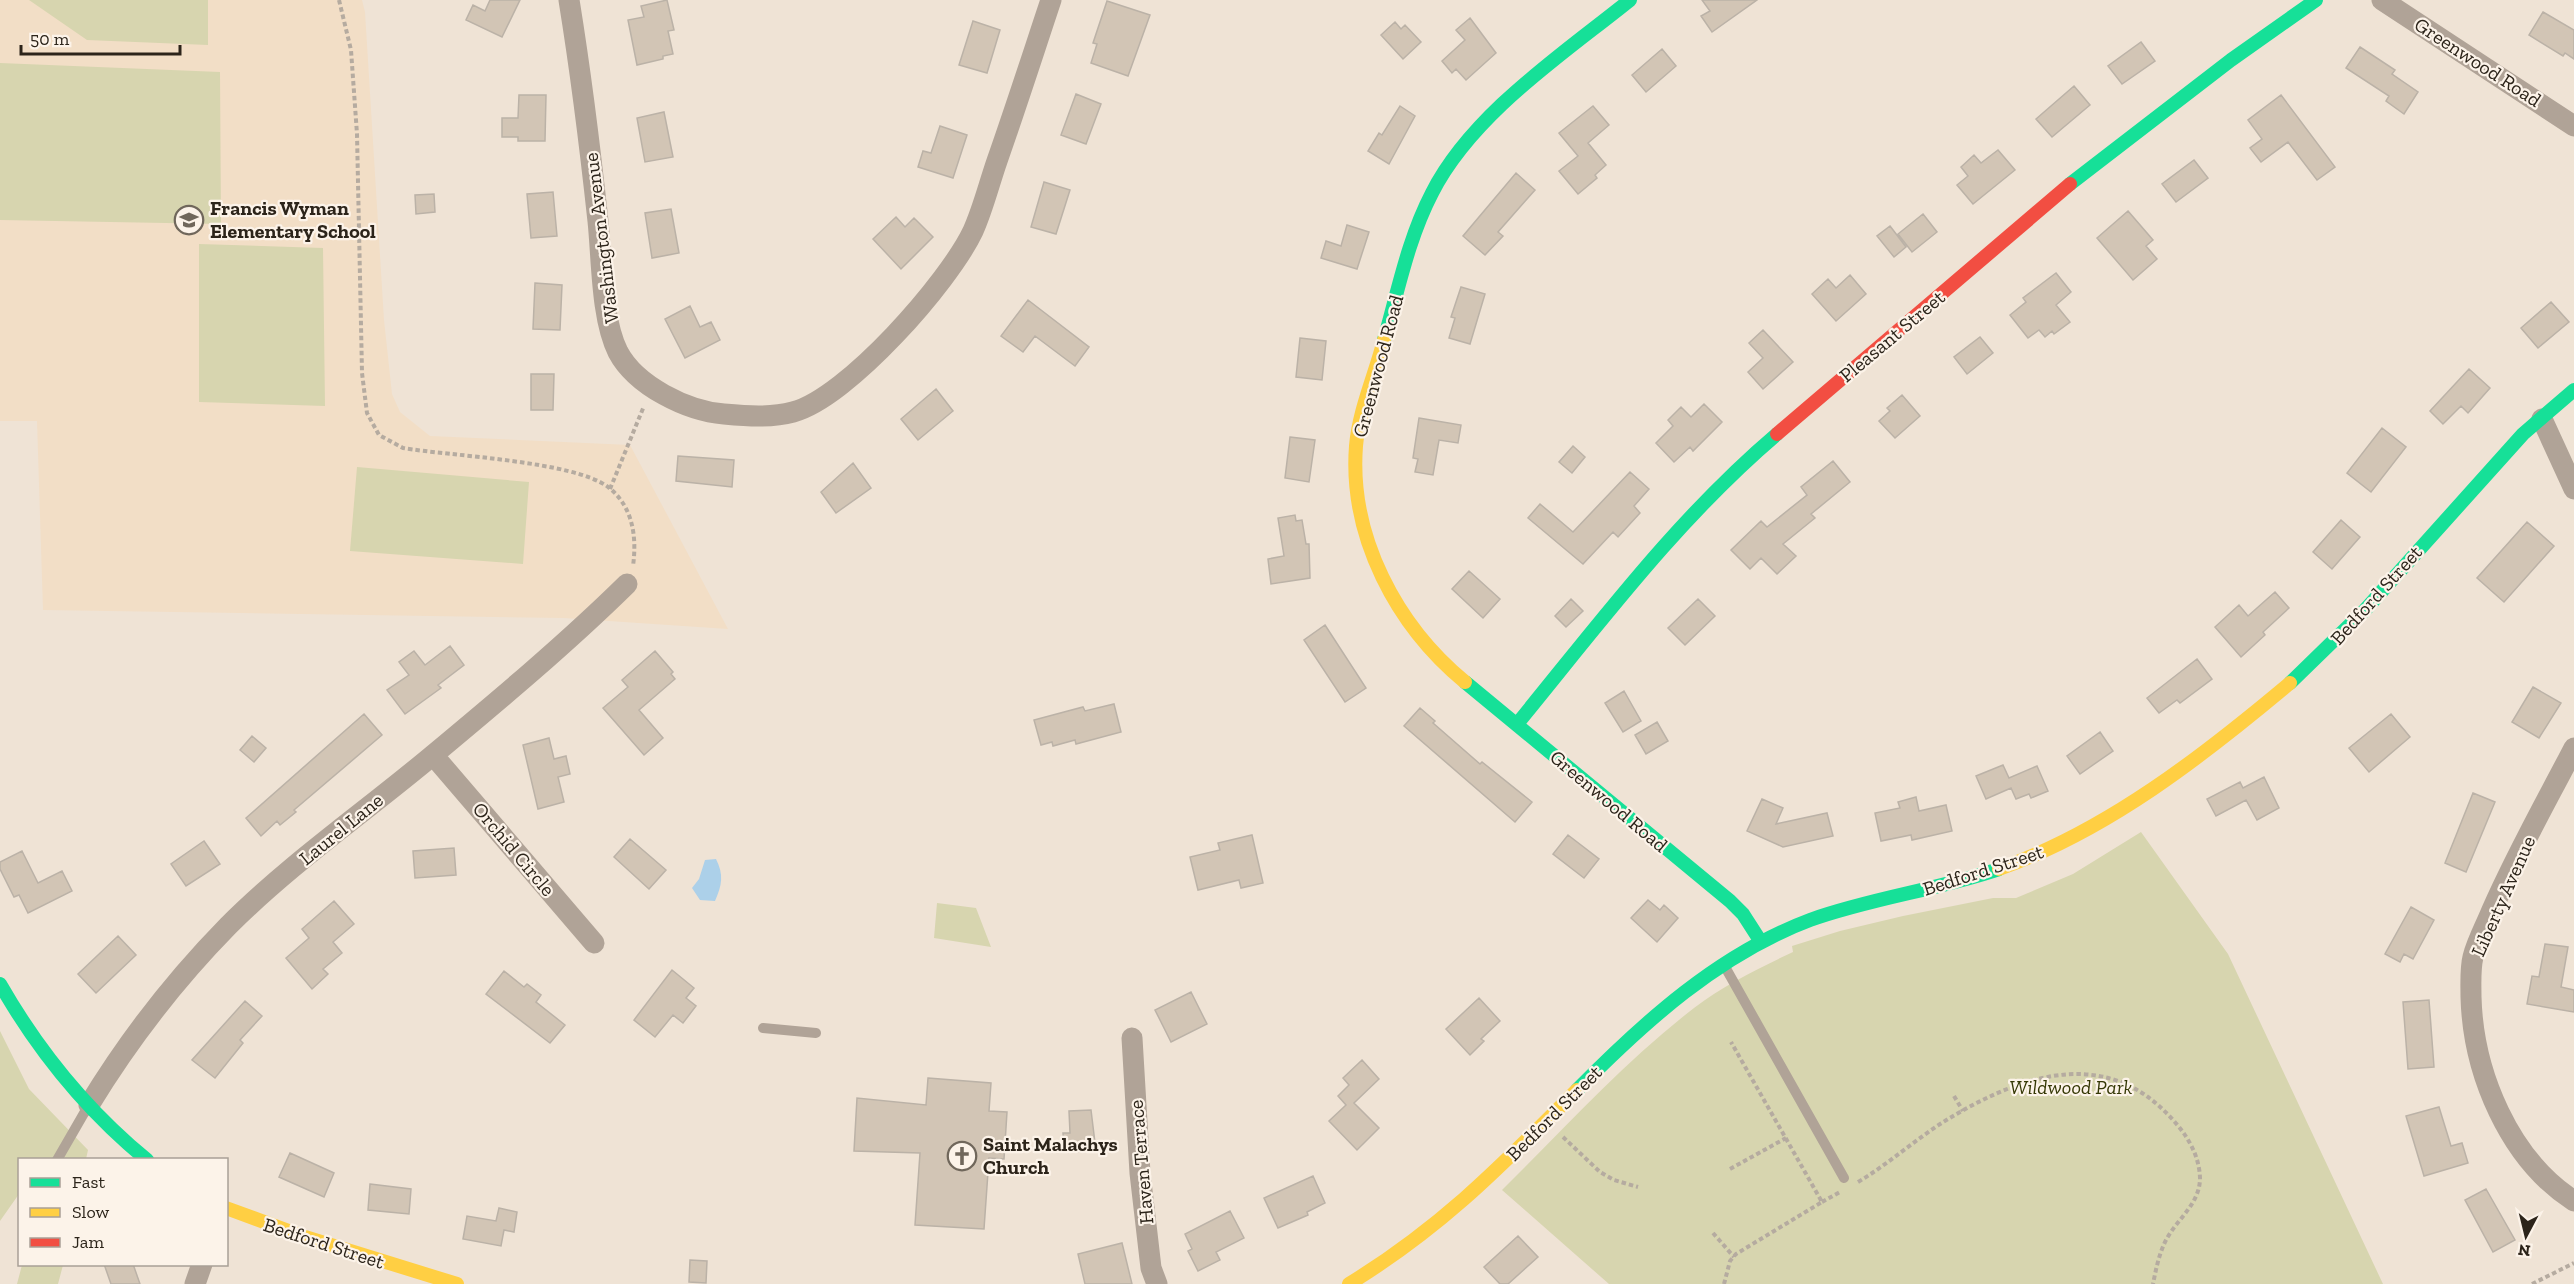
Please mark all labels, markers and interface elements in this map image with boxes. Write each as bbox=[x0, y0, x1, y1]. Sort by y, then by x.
street label: Greenwood Road bbox=[2410, 12, 2546, 112]
scale bar bbox=[21, 18, 180, 56]
text: 50 m bbox=[30, 28, 70, 50]
street label: Washington Avenue bbox=[579, 151, 623, 325]
place label: Francis Wyman Elementary School bbox=[210, 196, 376, 243]
school or university icon: Francis Wyman Elementary School bbox=[173, 204, 205, 236]
street label: Pleasant Street bbox=[1834, 285, 1950, 387]
street label: Greenwood Road bbox=[1347, 292, 1409, 440]
street label: Bedford Street bbox=[2325, 540, 2427, 650]
street label: Greenwood Road bbox=[1545, 745, 1673, 857]
street label: Laurel Lane bbox=[294, 788, 388, 870]
street label: Orchid Circle bbox=[468, 797, 560, 901]
street label: Liberty Avenue bbox=[2466, 832, 2540, 960]
street label: Bedford Street bbox=[1920, 839, 2047, 901]
street label: Bedford Street bbox=[1501, 1060, 1607, 1166]
park label: Wildwood Park bbox=[2010, 1075, 2132, 1099]
street label: Haven Terrace bbox=[1124, 1099, 1158, 1225]
place label: Saint Malachys Church bbox=[983, 1132, 1118, 1179]
church icon: Saint Malachys Church bbox=[946, 1140, 978, 1172]
legend bbox=[18, 1158, 228, 1266]
text: Fast bbox=[72, 1171, 105, 1193]
text: Slow bbox=[72, 1201, 109, 1223]
north arrow bbox=[2496, 1206, 2556, 1266]
street label: Bedford Street bbox=[261, 1212, 388, 1274]
text: Jam bbox=[72, 1231, 104, 1253]
text: N bbox=[2517, 1240, 2531, 1261]

